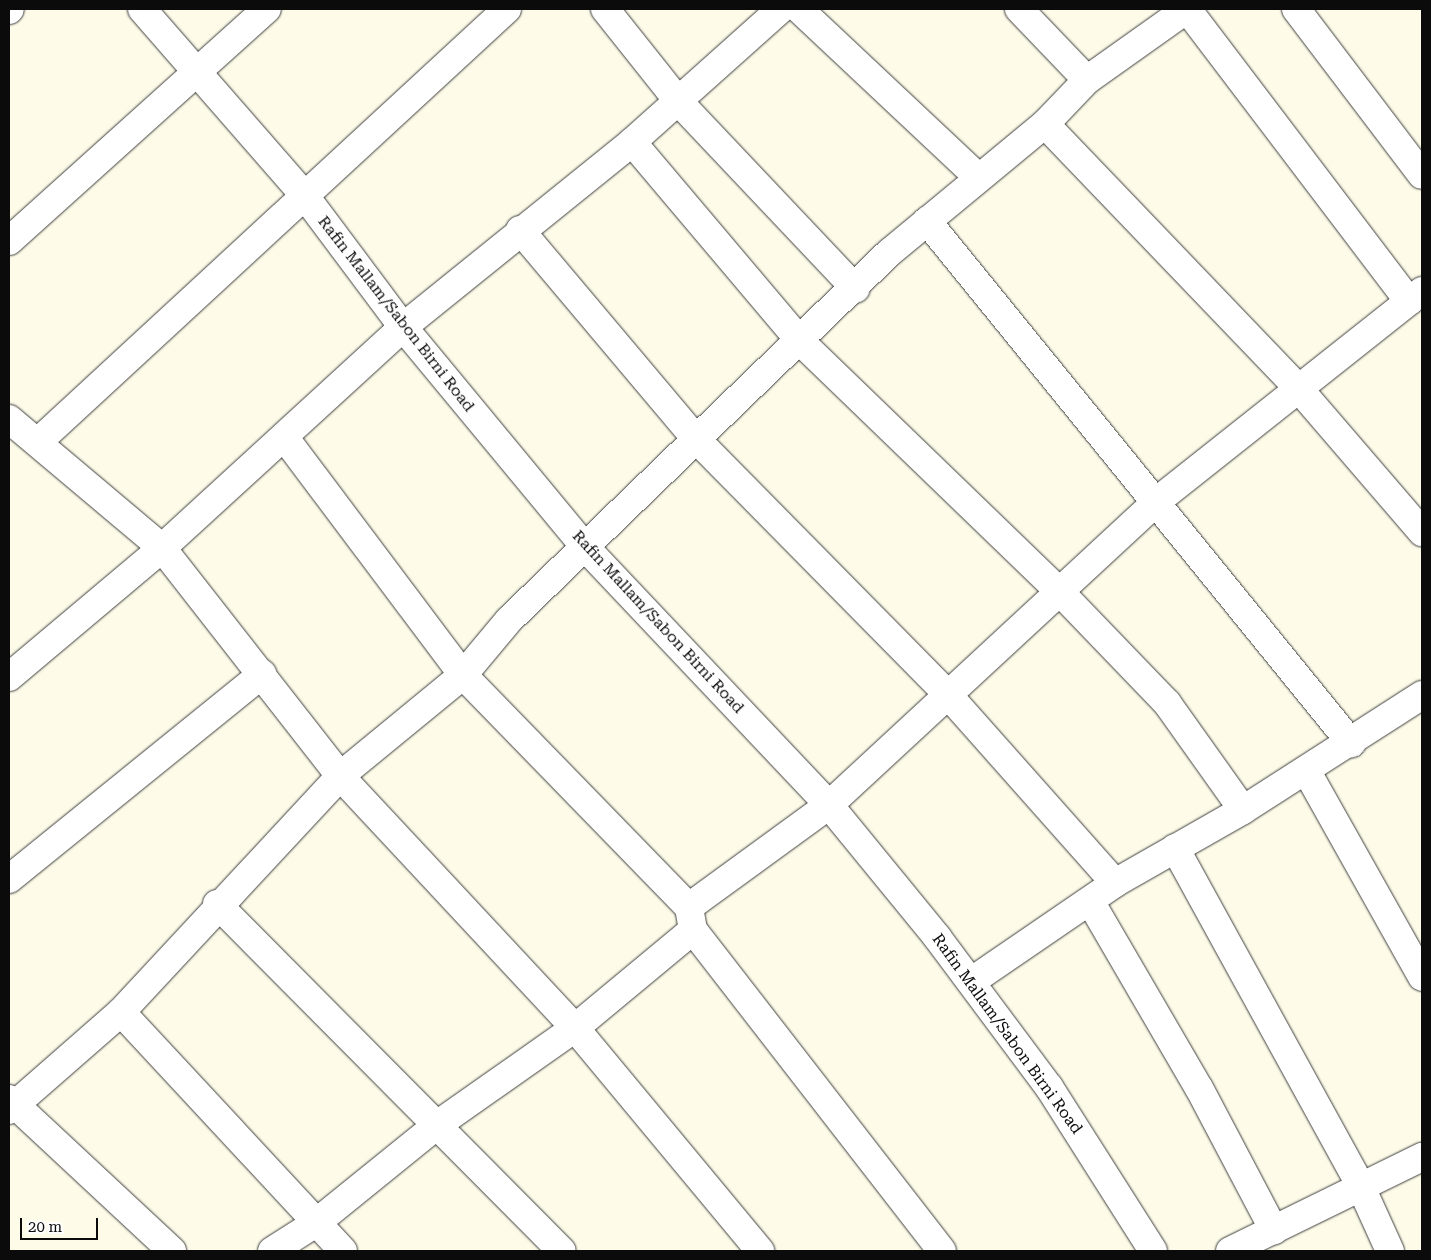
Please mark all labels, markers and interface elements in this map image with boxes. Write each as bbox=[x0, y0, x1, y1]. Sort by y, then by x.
street label: Rafin Mallam/Sabon Birni Road bbox=[314, 212, 478, 416]
street label: Rafin Mallam/Sabon Birni Road bbox=[568, 527, 748, 717]
street label: Rafin Mallam/Sabon Birni Road bbox=[928, 930, 1086, 1138]
scale bar bbox=[22, 1208, 100, 1240]
text: 20 m bbox=[28, 1218, 62, 1236]

